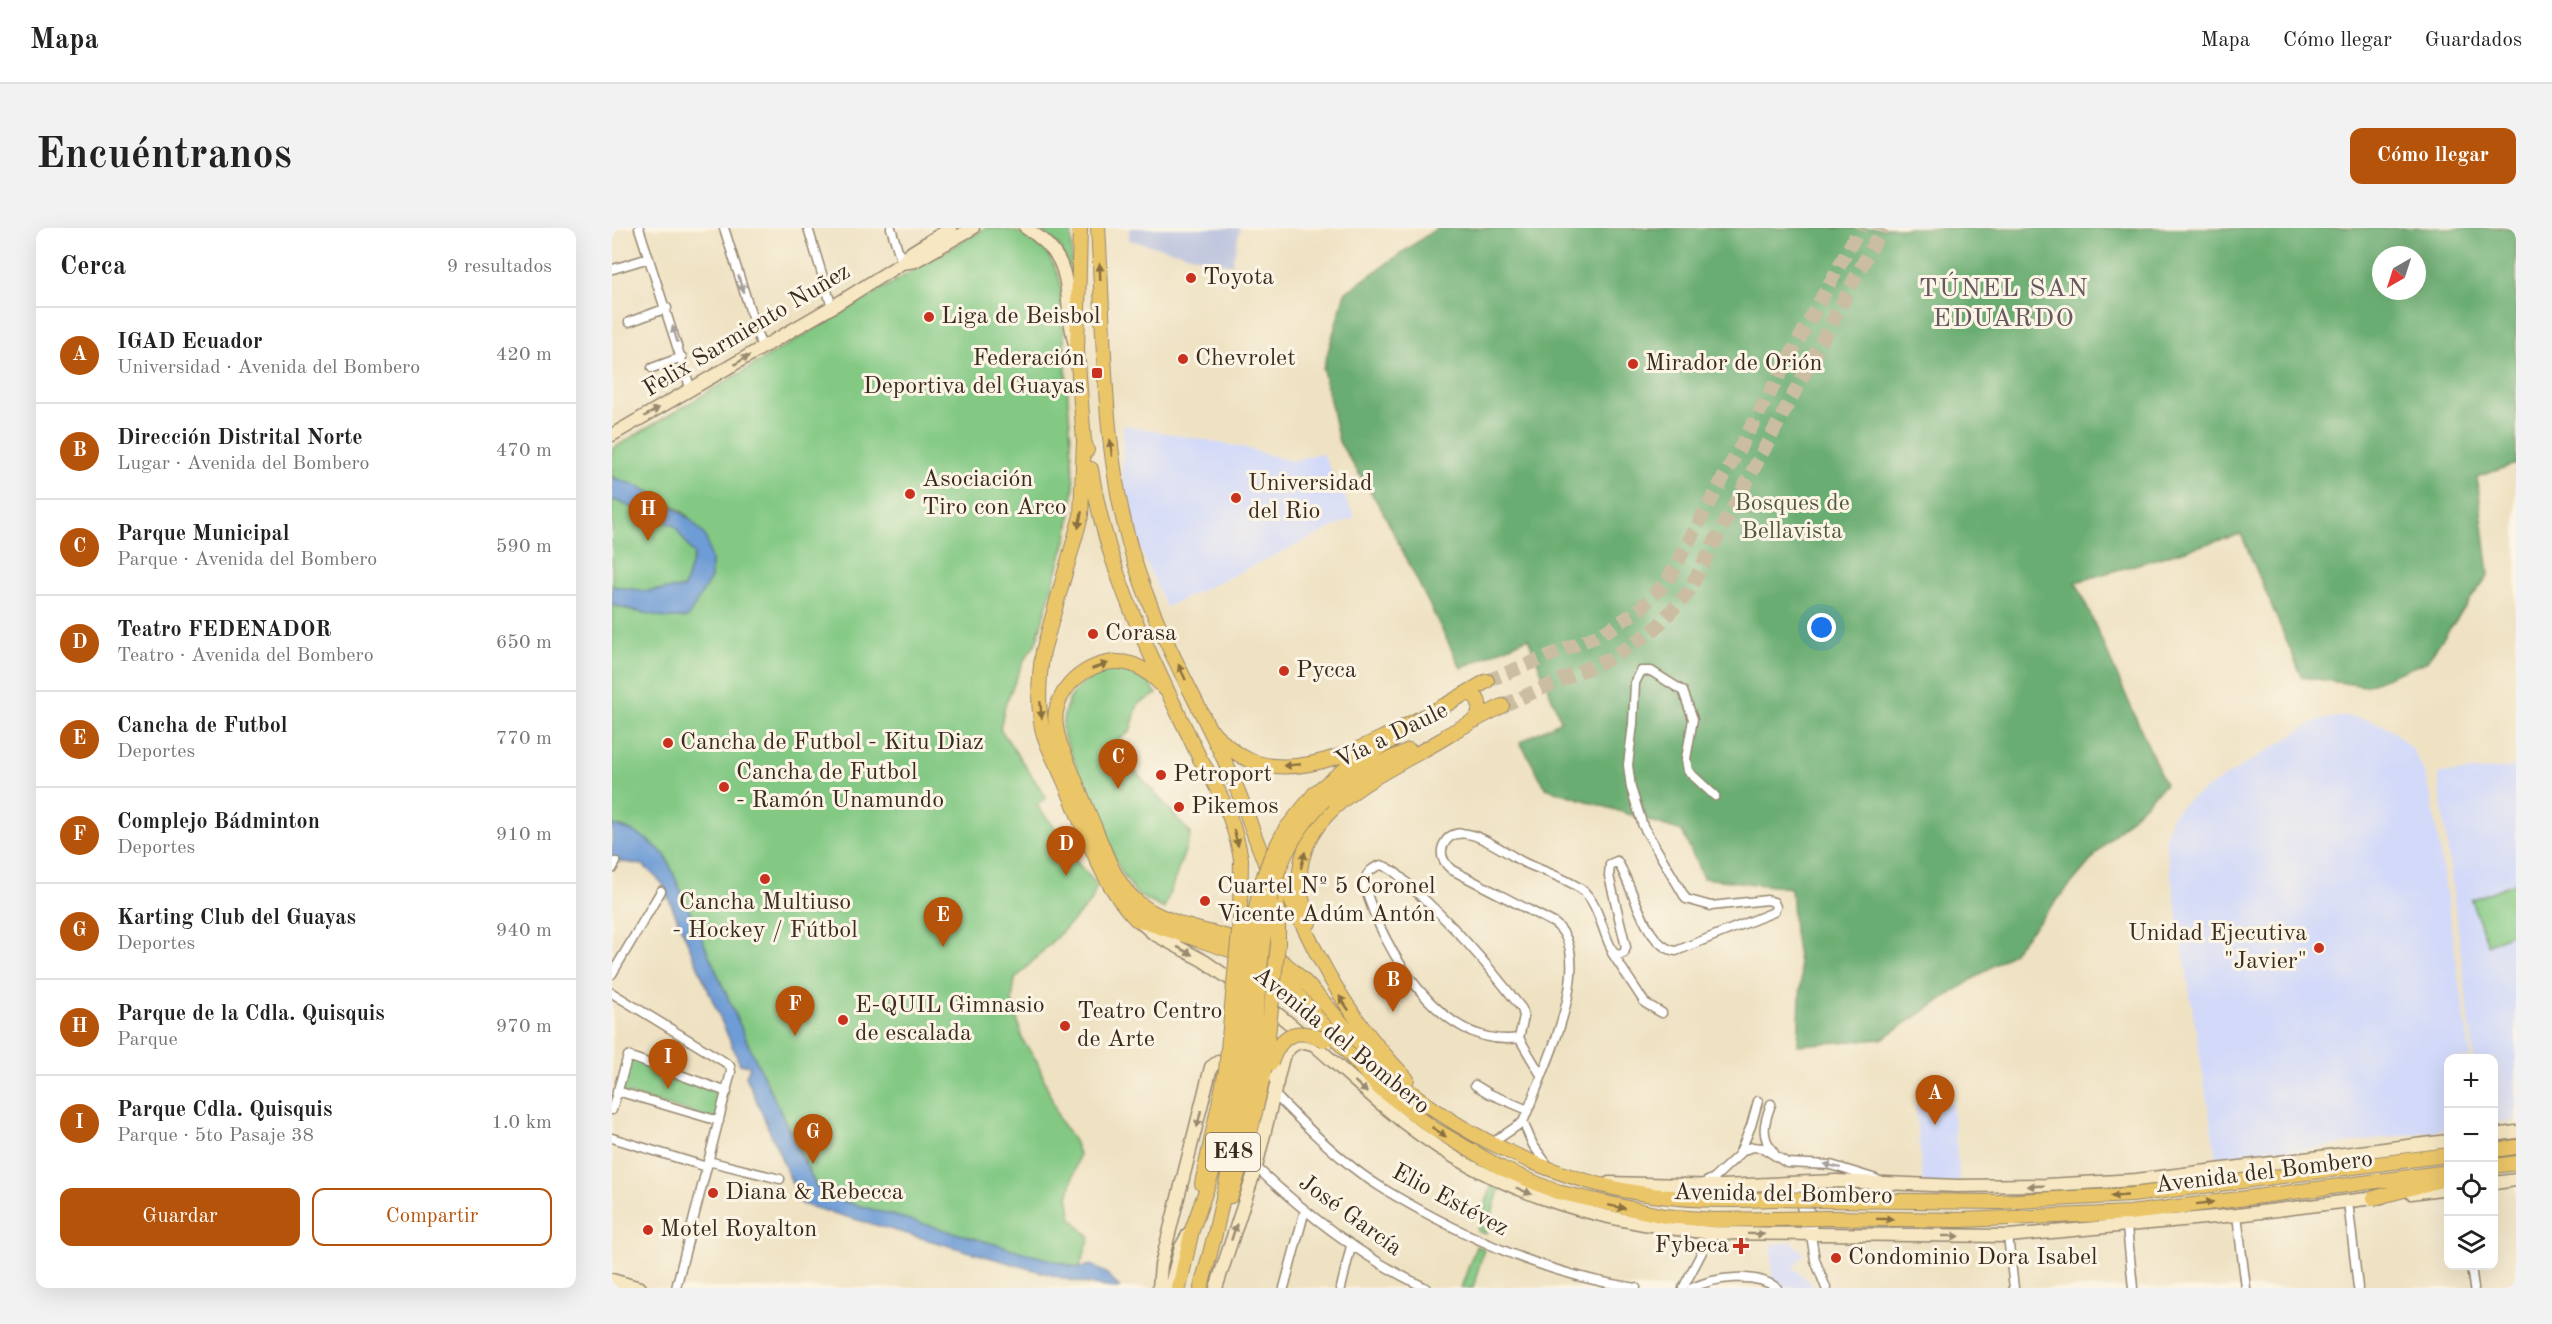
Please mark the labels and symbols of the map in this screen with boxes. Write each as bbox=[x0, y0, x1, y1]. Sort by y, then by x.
north arrow bbox=[2372, 246, 2426, 300]
street label: Felix Sarmiento Nuñez bbox=[639, 260, 855, 402]
one-way arrow bbox=[1096, 262, 1105, 281]
place label: Toyota bbox=[1203, 266, 1274, 290]
marker: Toyota bbox=[1184, 271, 1198, 285]
district label: TÚNEL SAN EDUARDO bbox=[1919, 271, 2089, 332]
one-way arrow bbox=[737, 275, 746, 293]
place label: Liga de Beisbol bbox=[941, 305, 1101, 329]
marker: Liga de Beisbol bbox=[922, 310, 936, 324]
one-way arrow bbox=[669, 325, 679, 343]
place label: Federación Deportiva del Guayas bbox=[863, 347, 1085, 399]
place label: Chevrolet bbox=[1195, 347, 1296, 371]
marker: Chevrolet bbox=[1176, 352, 1190, 366]
place label: Mirador de Orión bbox=[1645, 352, 1823, 376]
one-way arrow bbox=[734, 355, 751, 365]
marker: Mirador de Orión bbox=[1626, 357, 1640, 371]
marker: Federación Deportiva del Guayas bbox=[1090, 366, 1104, 380]
one-way arrow bbox=[643, 407, 660, 417]
one-way arrow bbox=[1106, 438, 1116, 457]
place label: Asociación Tiro con Arco bbox=[922, 468, 1067, 520]
place label: Universidad del Rio bbox=[1248, 472, 1372, 524]
marker: Asociación Tiro con Arco bbox=[903, 487, 917, 501]
marker: Universidad del Rio bbox=[1229, 491, 1243, 505]
pin: H bbox=[628, 492, 668, 541]
park label: Bosques de Bellavista bbox=[1734, 492, 1850, 544]
one-way arrow bbox=[1075, 511, 1084, 530]
your location bbox=[1807, 613, 1836, 642]
place label: Corasa bbox=[1105, 622, 1177, 646]
marker: Corasa bbox=[1086, 627, 1100, 641]
place label: Pycca bbox=[1296, 659, 1357, 683]
one-way arrow bbox=[1091, 660, 1109, 670]
one-way arrow bbox=[1178, 664, 1187, 681]
marker: Pycca bbox=[1277, 664, 1291, 678]
street label: Vía a Daule bbox=[1332, 698, 1452, 774]
one-way arrow bbox=[1036, 700, 1046, 719]
place label: Cancha de Futbol - Kitu Diaz bbox=[680, 731, 984, 755]
marker: Cancha de Futbol - Kitu Diaz bbox=[661, 736, 675, 750]
pin: C bbox=[1098, 740, 1138, 789]
one-way arrow bbox=[1282, 760, 1301, 770]
place label: Cancha de Futbol - Ramón Unamundo bbox=[736, 761, 944, 813]
place label: Petroport bbox=[1173, 763, 1272, 787]
marker: Petroport bbox=[1154, 768, 1168, 782]
marker: Cancha de Futbol - Ramón Unamundo bbox=[717, 780, 731, 794]
place label: Pikemos bbox=[1191, 795, 1279, 819]
marker: Pikemos bbox=[1172, 800, 1186, 814]
pin: D bbox=[1046, 826, 1086, 876]
one-way arrow bbox=[1232, 829, 1242, 847]
one-way arrow bbox=[1299, 850, 1309, 869]
marker: Cancha Multiuso - Hockey / Fútbol bbox=[758, 872, 772, 886]
place label: Cuartel Nº 5 Coronel Vicente Adúm Antón bbox=[1217, 875, 1436, 927]
place label: Cancha Multiuso - Hockey / Fútbol bbox=[672, 891, 858, 943]
marker: Cuartel Nº 5 Coronel Vicente Adúm Antón bbox=[1198, 894, 1212, 908]
pin: E bbox=[924, 898, 962, 947]
place label: Unidad Ejecutiva "Javier" bbox=[2128, 922, 2307, 974]
marker: Unidad Ejecutiva "Javier" bbox=[2312, 941, 2326, 955]
one-way arrow bbox=[1176, 947, 1193, 956]
street label: Avenida del Bombero bbox=[1247, 961, 1435, 1121]
pin: B bbox=[1374, 962, 1412, 1012]
pin: F bbox=[776, 986, 814, 1036]
place label: E-QUIL Gimnasio de escalada bbox=[855, 994, 1045, 1046]
one-way arrow bbox=[1339, 995, 1350, 1011]
place label: Teatro Centro de Arte bbox=[1077, 1000, 1223, 1052]
marker: E-QUIL Gimnasio de escalada bbox=[836, 1013, 850, 1027]
marker: Teatro Centro de Arte bbox=[1058, 1019, 1072, 1033]
pin: I bbox=[648, 1040, 688, 1089]
pin: A bbox=[1916, 1076, 1954, 1125]
one-way arrow bbox=[1354, 1079, 1368, 1093]
one-way arrow bbox=[1194, 1110, 1204, 1128]
pin: G bbox=[794, 1114, 832, 1164]
one-way arrow bbox=[1431, 1126, 1447, 1137]
road number: E48 bbox=[1206, 1133, 1260, 1171]
street label: Avenida del Bombero bbox=[2154, 1148, 2374, 1198]
street label: Elio Estévez bbox=[1388, 1160, 1512, 1242]
one-way arrow bbox=[1823, 1161, 1842, 1170]
street label: José García bbox=[1294, 1171, 1406, 1261]
place label: Diana & Rebecca bbox=[725, 1181, 904, 1205]
street label: Avenida del Bombero bbox=[1673, 1181, 1893, 1209]
one-way arrow bbox=[2026, 1181, 2045, 1190]
marker: Diana & Rebecca bbox=[706, 1186, 720, 1200]
one-way arrow bbox=[1516, 1187, 1533, 1196]
one-way arrow bbox=[2110, 1191, 2129, 1200]
one-way arrow bbox=[2196, 1199, 2215, 1208]
one-way arrow bbox=[1608, 1203, 1627, 1212]
one-way arrow bbox=[1876, 1214, 1895, 1224]
place label: Motel Royalton bbox=[660, 1218, 817, 1242]
marker: Motel Royalton bbox=[641, 1223, 655, 1237]
one-way arrow bbox=[1230, 1223, 1239, 1241]
one-way arrow bbox=[1746, 1229, 1765, 1239]
one-way arrow bbox=[1941, 1231, 1960, 1241]
place label: Fybeca bbox=[1654, 1234, 1729, 1258]
marker: Fybeca bbox=[1734, 1239, 1748, 1253]
place label: Condominio Dora Isabel bbox=[1848, 1246, 2098, 1270]
marker: Condominio Dora Isabel bbox=[1829, 1251, 1843, 1265]

